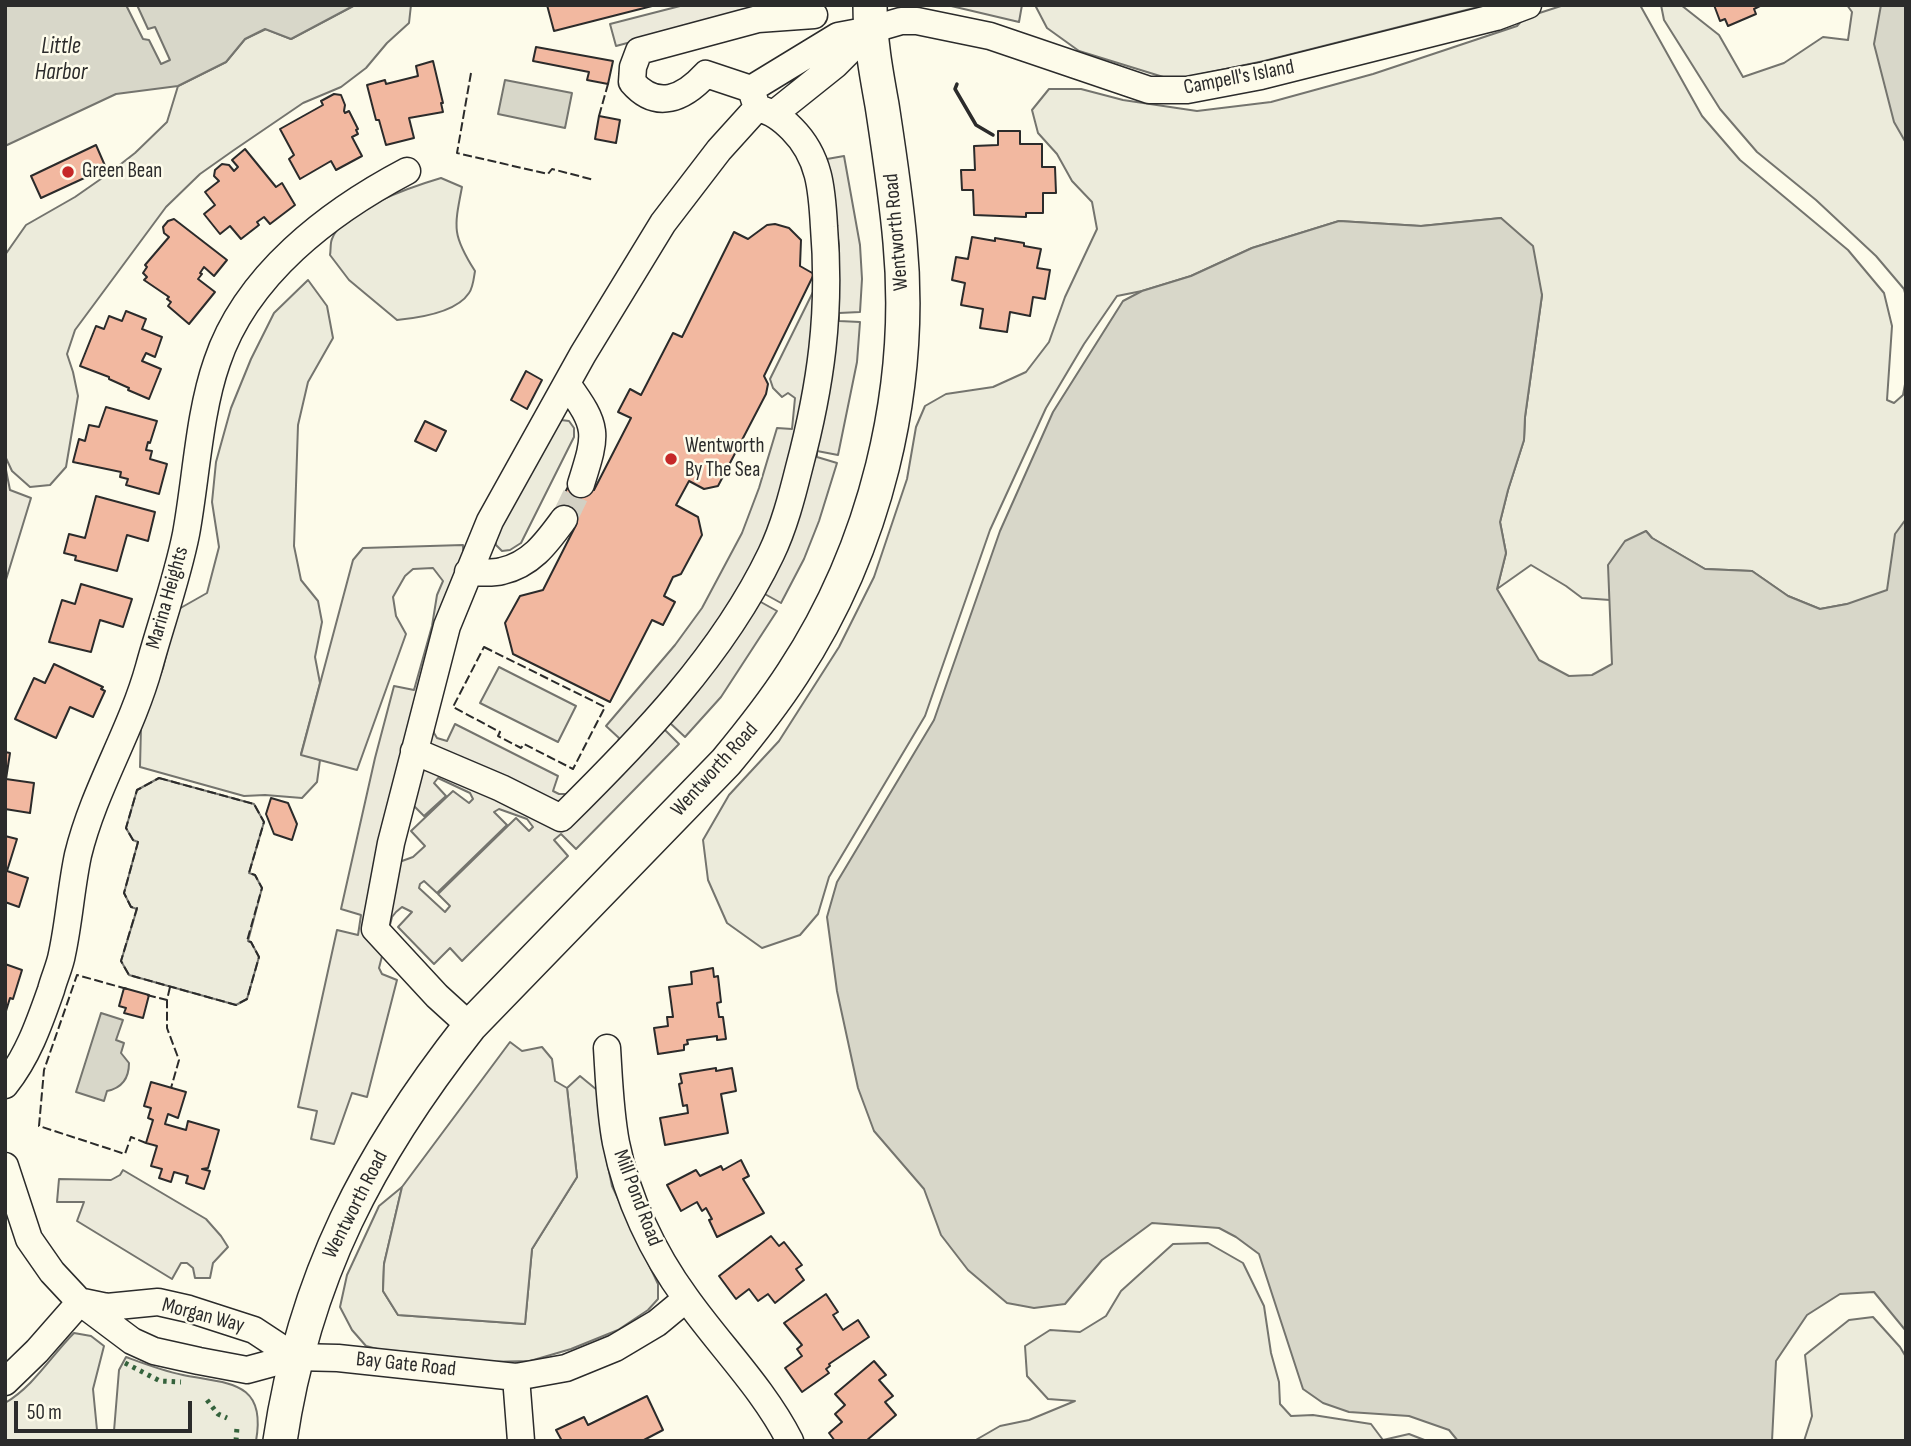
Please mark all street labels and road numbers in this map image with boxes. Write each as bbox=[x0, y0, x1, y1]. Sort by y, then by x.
street label: Campell's Island bbox=[1182, 55, 1296, 101]
street label: Wentworth Road bbox=[879, 172, 915, 292]
street label: Marina Heights bbox=[141, 544, 195, 652]
street label: Wentworth Road bbox=[666, 718, 764, 822]
street label: Mill Pond Road bbox=[607, 1146, 667, 1250]
street label: Wentworth Road bbox=[318, 1147, 394, 1263]
street label: Morgan Way bbox=[159, 1293, 247, 1339]
street label: Bay Gate Road bbox=[355, 1347, 457, 1383]

